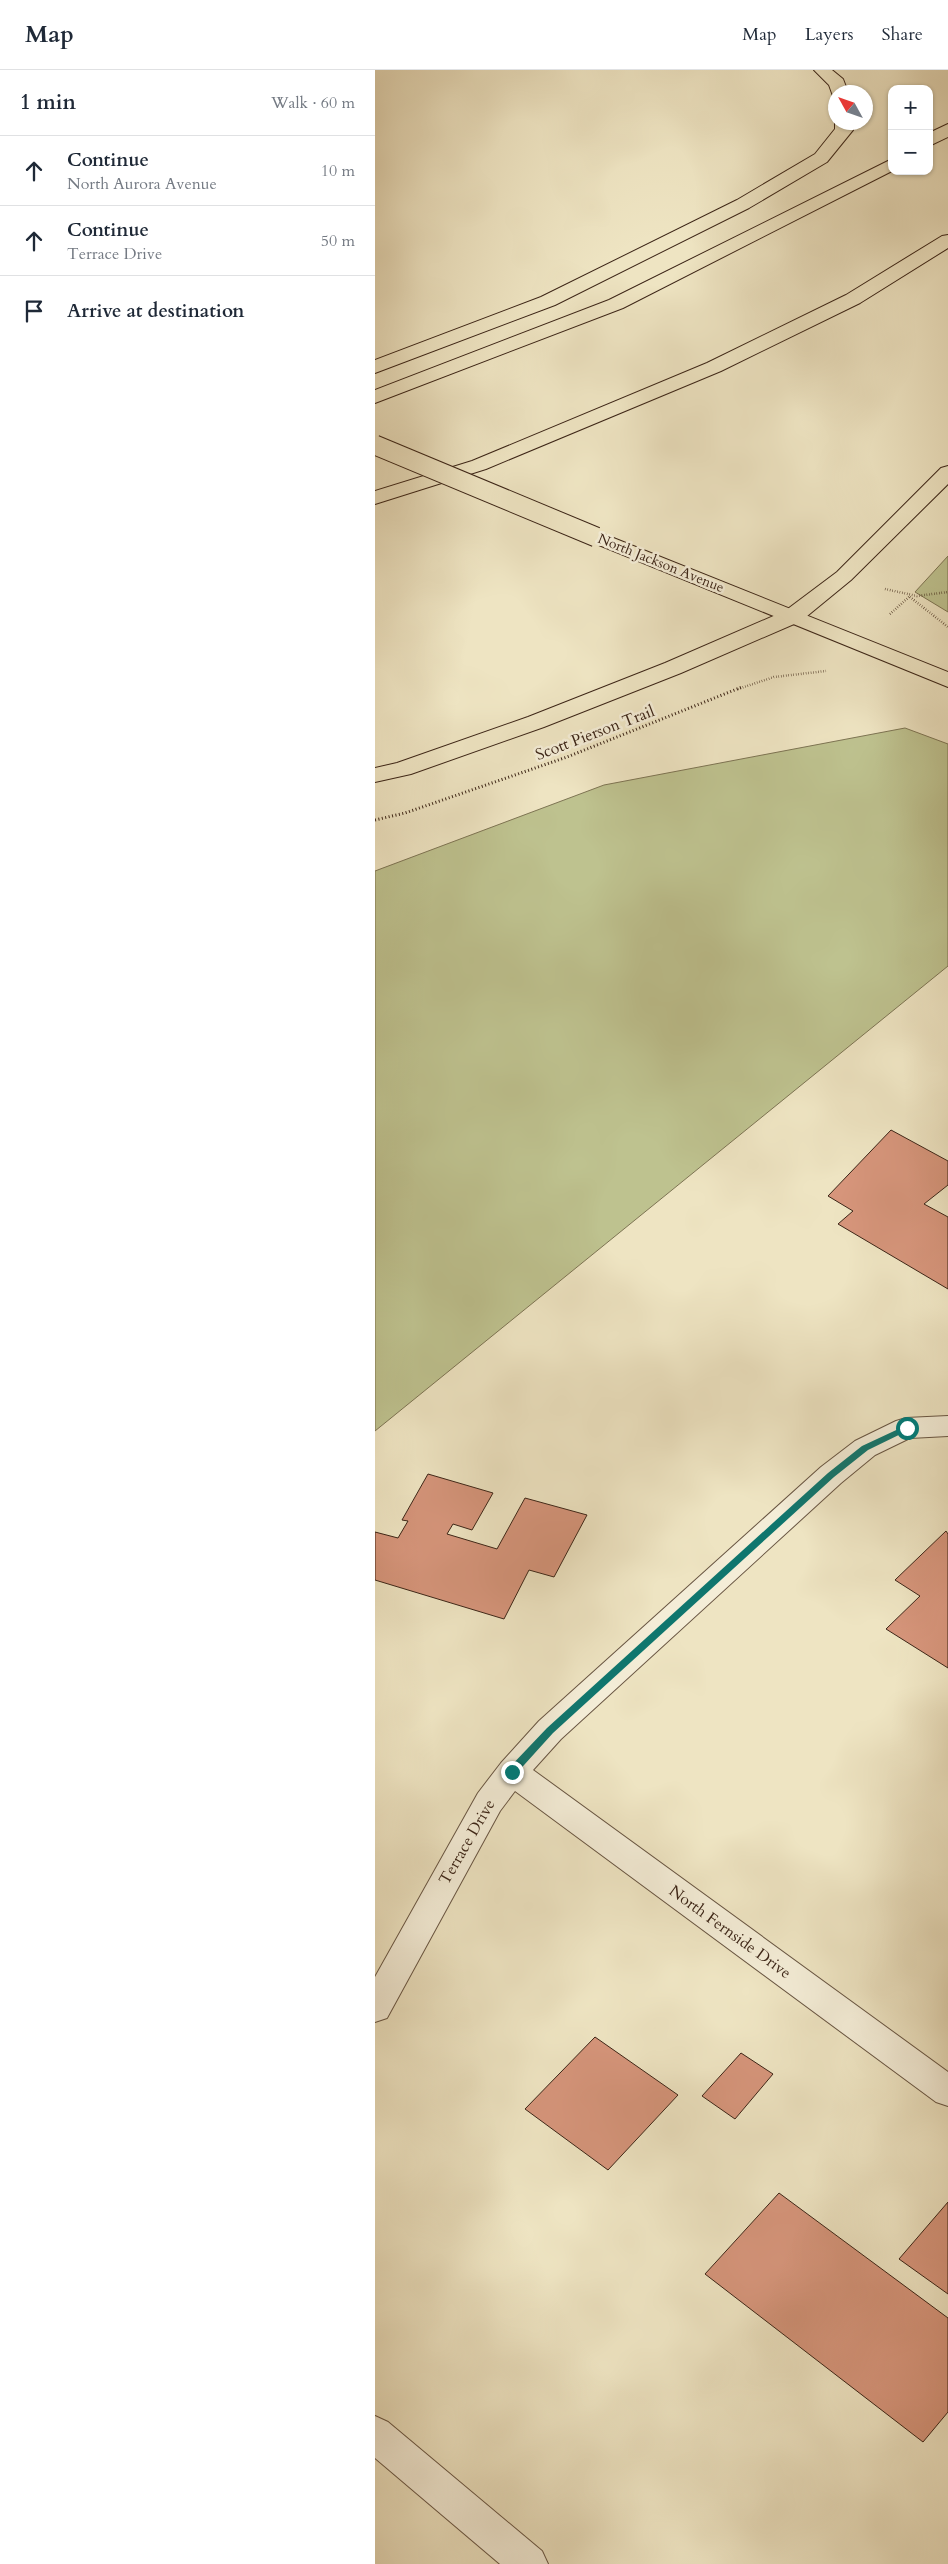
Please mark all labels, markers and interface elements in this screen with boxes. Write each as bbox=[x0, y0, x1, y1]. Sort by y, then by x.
text: Map bbox=[25, 18, 74, 51]
text: Map bbox=[742, 22, 777, 47]
text: Layers bbox=[805, 22, 854, 47]
text: Share bbox=[882, 22, 923, 47]
north arrow bbox=[828, 85, 873, 130]
map controls bbox=[888, 85, 933, 175]
button: + bbox=[888, 85, 933, 130]
text: 1 min bbox=[20, 88, 76, 117]
text: Walk · 60 m bbox=[271, 92, 355, 114]
button: − bbox=[888, 130, 933, 175]
text: Continue bbox=[67, 147, 149, 173]
icon: ahead bbox=[20, 157, 48, 185]
text: 10 m bbox=[321, 160, 355, 182]
text: North Aurora Avenue bbox=[67, 173, 217, 195]
text: Continue bbox=[67, 217, 149, 243]
icon: ahead bbox=[20, 227, 48, 255]
text: 50 m bbox=[321, 230, 355, 252]
text: Terrace Drive bbox=[67, 243, 162, 265]
icon: arrive bbox=[20, 297, 48, 325]
text: Arrive at destination bbox=[67, 298, 244, 324]
street label: North Jackson Avenue bbox=[595, 529, 727, 597]
street label: Scott Pierson Trail bbox=[532, 700, 658, 766]
route start bbox=[896, 1417, 919, 1440]
route end bbox=[501, 1761, 524, 1784]
street label: Terrace Drive bbox=[434, 1795, 500, 1889]
street label: North Fernside Drive bbox=[664, 1880, 796, 1984]

